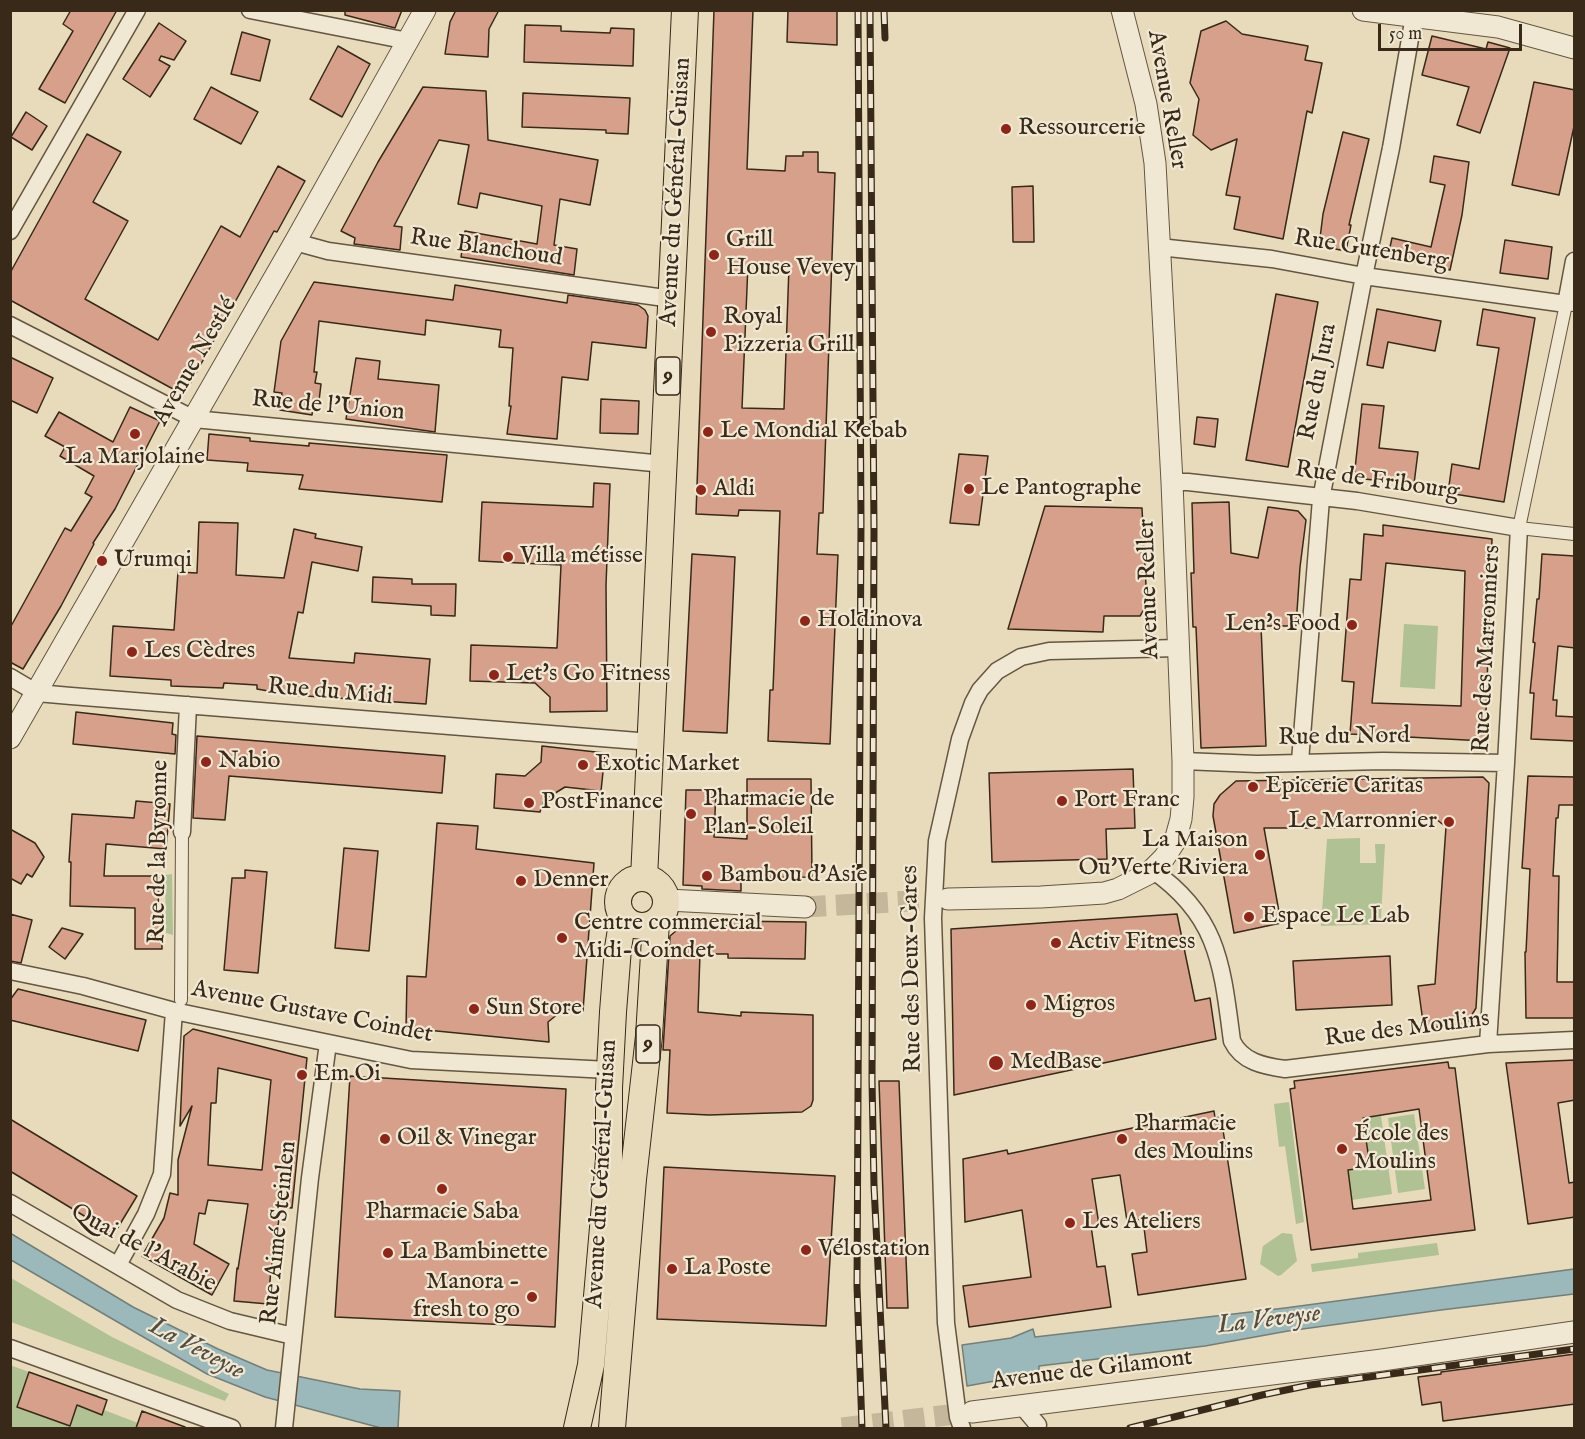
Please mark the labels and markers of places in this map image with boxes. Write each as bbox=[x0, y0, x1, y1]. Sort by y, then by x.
place label: Ressourcerie bbox=[1018, 115, 1146, 143]
marker: Ressourcerie bbox=[999, 122, 1013, 136]
place label: Grill House Vevey bbox=[726, 227, 855, 283]
marker: Grill House Vevey bbox=[707, 248, 721, 262]
place label: Royal Pizzeria Grill bbox=[723, 304, 855, 360]
marker: Royal Pizzeria Grill bbox=[704, 325, 718, 339]
place label: Le Mondial Kebab bbox=[720, 418, 907, 446]
marker: Le Mondial Kebab bbox=[701, 425, 715, 439]
marker: La Marjolaine bbox=[128, 427, 142, 441]
place label: La Marjolaine bbox=[65, 444, 205, 472]
place label: Le Pantographe bbox=[981, 475, 1141, 503]
place label: Aldi bbox=[713, 476, 755, 504]
marker: Le Pantographe bbox=[962, 482, 976, 496]
marker: Aldi bbox=[694, 483, 708, 497]
place label: Villa métisse bbox=[520, 543, 643, 571]
place label: Urumqi bbox=[114, 547, 192, 575]
marker: Villa métisse bbox=[501, 550, 515, 564]
marker: Urumqi bbox=[95, 554, 109, 568]
place label: Holdinova bbox=[817, 607, 922, 635]
place label: Len's Food bbox=[1225, 611, 1340, 639]
marker: Holdinova bbox=[798, 614, 812, 628]
marker: Len's Food bbox=[1345, 618, 1359, 632]
place label: Les Cèdres bbox=[144, 638, 255, 666]
marker: Les Cèdres bbox=[125, 645, 139, 659]
place label: Let's Go Fitness bbox=[506, 661, 670, 689]
marker: Let's Go Fitness bbox=[487, 668, 501, 682]
place label: Nabio bbox=[218, 748, 280, 776]
place label: Exotic Market bbox=[595, 751, 740, 779]
marker: Nabio bbox=[199, 755, 213, 769]
marker: Exotic Market bbox=[576, 758, 590, 772]
place label: Epicerie Caritas bbox=[1265, 773, 1423, 801]
marker: Epicerie Caritas bbox=[1246, 780, 1260, 794]
place label: Pharmacie de Plan-Soleil bbox=[703, 786, 834, 842]
place label: Port Franc bbox=[1074, 787, 1180, 815]
place label: PostFinance bbox=[541, 789, 663, 817]
marker: Port Franc bbox=[1055, 794, 1069, 808]
marker: PostFinance bbox=[522, 796, 536, 810]
marker: Pharmacie de Plan-Soleil bbox=[684, 807, 698, 821]
place label: Le Marronnier bbox=[1288, 808, 1437, 836]
marker: Le Marronnier bbox=[1442, 815, 1456, 829]
place label: La Maison Ou'Verte Riviera bbox=[1078, 827, 1248, 883]
marker: La Maison Ou'Verte Riviera bbox=[1253, 848, 1267, 862]
place label: Bambou d'Asie bbox=[719, 862, 867, 890]
place label: Denner bbox=[533, 867, 609, 895]
marker: Bambou d'Asie bbox=[700, 869, 714, 883]
marker: Denner bbox=[514, 874, 528, 888]
place label: Espace Le Lab bbox=[1261, 903, 1410, 931]
place label: Centre commercial Midi-Coindet bbox=[574, 910, 762, 966]
marker: Espace Le Lab bbox=[1242, 910, 1256, 924]
place label: Activ Fitness bbox=[1068, 929, 1195, 957]
marker: Centre commercial Midi-Coindet bbox=[555, 931, 569, 945]
marker: Activ Fitness bbox=[1049, 936, 1063, 950]
place label: Migros bbox=[1043, 991, 1115, 1019]
place label: Sun Store bbox=[486, 995, 582, 1023]
marker: Migros bbox=[1024, 998, 1038, 1012]
marker: Sun Store bbox=[467, 1002, 481, 1016]
place label: MedBase bbox=[1010, 1049, 1102, 1077]
marker: MedBase bbox=[987, 1054, 1005, 1072]
place label: Em Oi bbox=[314, 1061, 381, 1089]
marker: Em Oi bbox=[295, 1068, 309, 1082]
place label: Pharmacie des Moulins bbox=[1134, 1111, 1253, 1167]
place label: École des Moulins bbox=[1354, 1121, 1449, 1177]
place label: Oil & Vinegar bbox=[397, 1125, 537, 1153]
marker: Oil & Vinegar bbox=[378, 1132, 392, 1146]
marker: Pharmacie des Moulins bbox=[1115, 1132, 1129, 1146]
marker: École des Moulins bbox=[1335, 1142, 1349, 1156]
marker: Pharmacie Saba bbox=[435, 1182, 449, 1196]
place label: Pharmacie Saba bbox=[365, 1199, 519, 1227]
place label: Les Ateliers bbox=[1082, 1209, 1201, 1237]
marker: Les Ateliers bbox=[1063, 1216, 1077, 1230]
place label: Vélostation bbox=[818, 1236, 930, 1264]
place label: La Bambinette bbox=[400, 1239, 548, 1267]
marker: Vélostation bbox=[799, 1243, 813, 1257]
marker: La Bambinette bbox=[381, 1246, 395, 1260]
place label: La Poste bbox=[684, 1255, 771, 1283]
marker: La Poste bbox=[665, 1262, 679, 1276]
place label: Manora - fresh to go bbox=[413, 1269, 520, 1325]
marker: Manora - fresh to go bbox=[525, 1290, 539, 1304]

